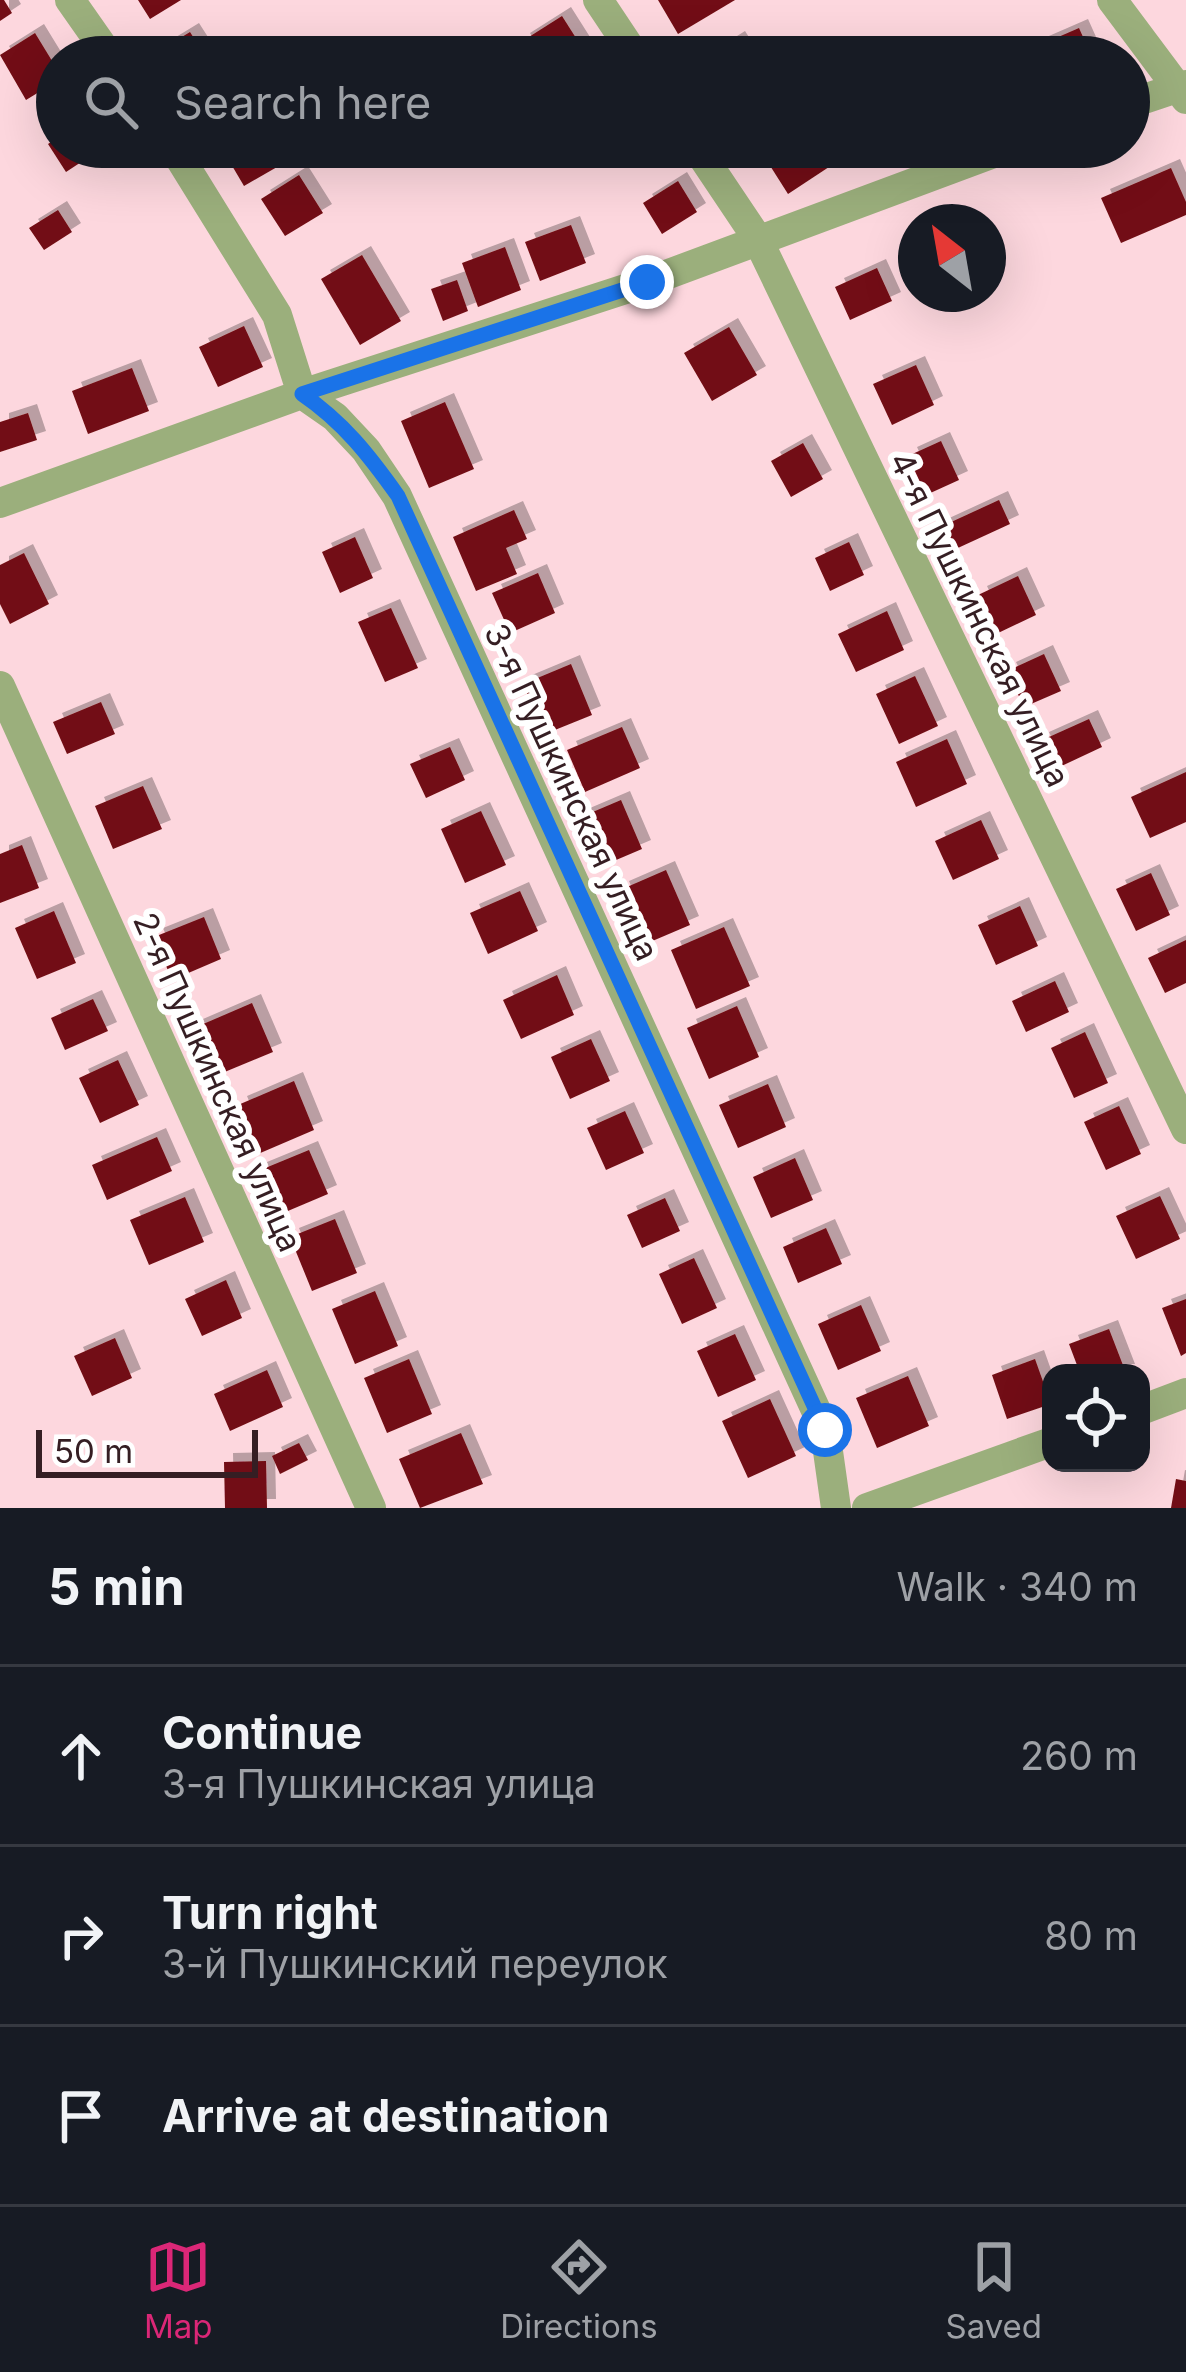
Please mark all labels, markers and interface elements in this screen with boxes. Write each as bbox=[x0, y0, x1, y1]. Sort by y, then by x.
search box bbox=[36, 36, 1150, 168]
icon: search bbox=[78, 69, 144, 135]
text: Search here bbox=[174, 75, 431, 130]
north arrow bbox=[898, 204, 1006, 312]
route end bbox=[620, 255, 674, 309]
street label: 4-я Пушкинская улица bbox=[881, 445, 1079, 793]
street label: 3-я Пушкинская улица bbox=[476, 617, 668, 967]
street label: 2-я Пушкинская улица bbox=[125, 906, 311, 1258]
map controls bbox=[1042, 1364, 1150, 1472]
button: locate bbox=[1042, 1364, 1150, 1472]
route start bbox=[798, 1403, 852, 1457]
scale bar bbox=[36, 1424, 258, 1477]
text: 50 m bbox=[54, 1431, 133, 1471]
text: 5 min bbox=[48, 1556, 185, 1617]
text: Walk · 340 m bbox=[897, 1563, 1138, 1610]
text: Continue bbox=[162, 1705, 362, 1760]
icon: ahead bbox=[48, 1723, 114, 1789]
text: 260 m bbox=[1020, 1732, 1138, 1779]
text: 3-я Пушкинская улица bbox=[162, 1760, 596, 1807]
text: Turn right bbox=[162, 1885, 378, 1940]
icon: right bbox=[48, 1903, 114, 1969]
text: 80 m bbox=[1044, 1912, 1138, 1959]
text: 3-й Пушкинский переулок bbox=[162, 1940, 668, 1987]
icon: arrive bbox=[48, 2083, 114, 2149]
text: Arrive at destination bbox=[162, 2088, 609, 2143]
tab: Map bbox=[144, 2234, 212, 2346]
tab: Directions bbox=[500, 2234, 658, 2346]
tab: Saved bbox=[945, 2234, 1042, 2346]

